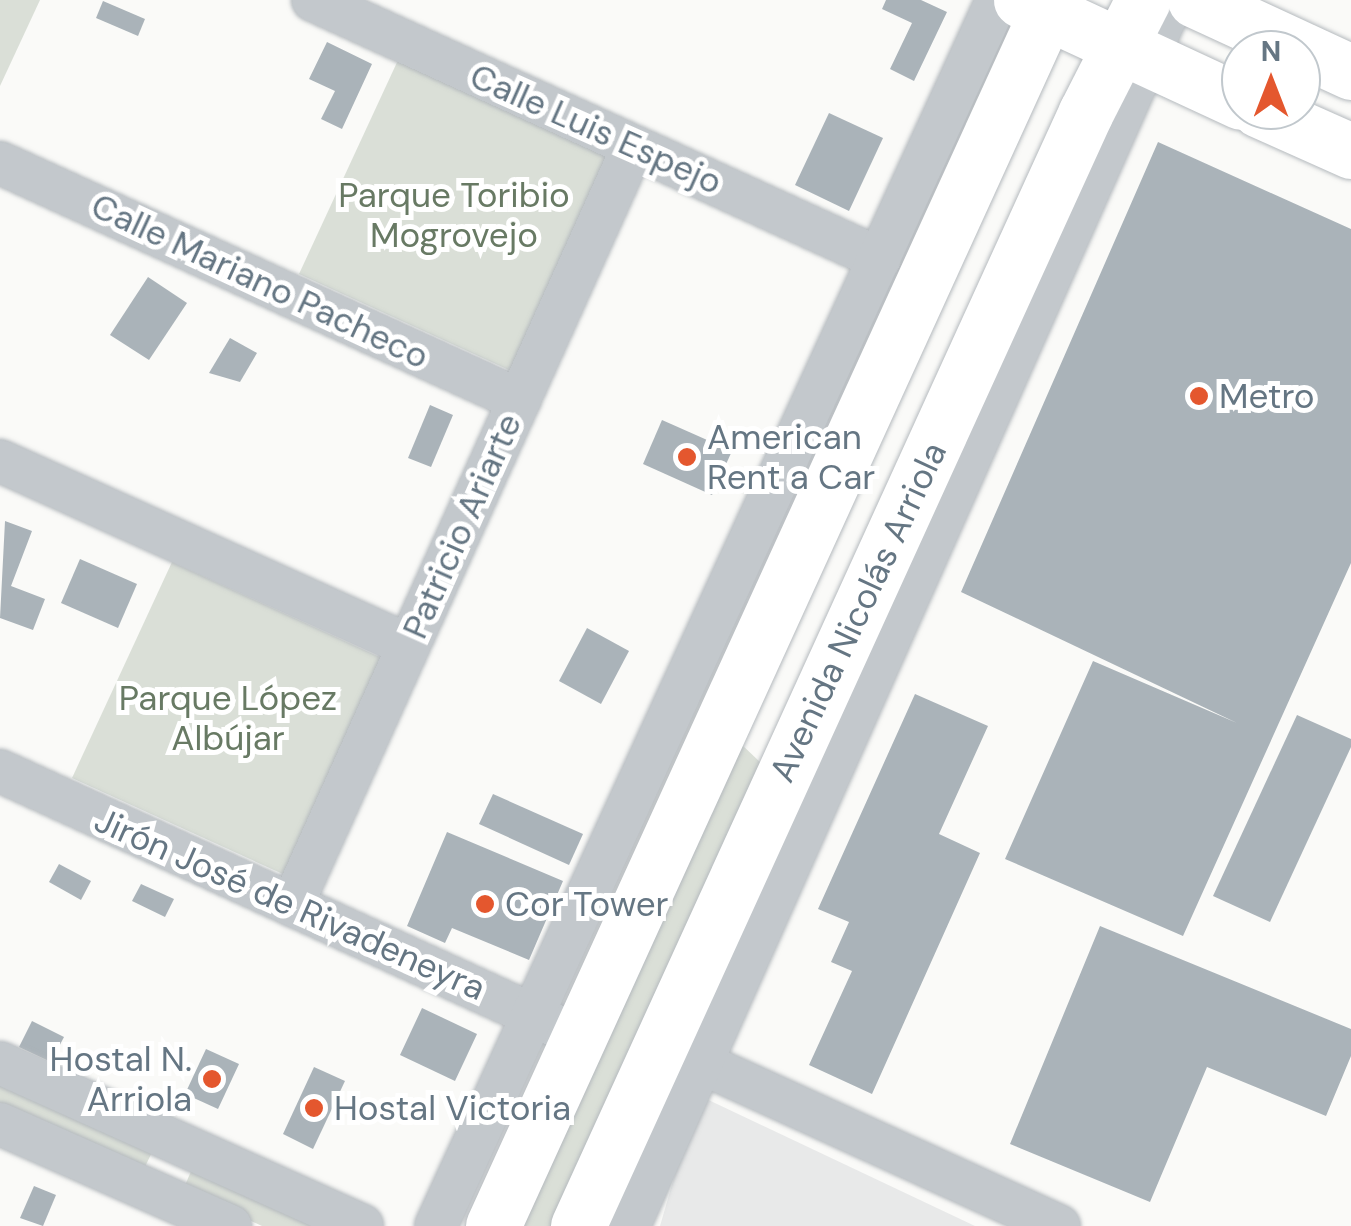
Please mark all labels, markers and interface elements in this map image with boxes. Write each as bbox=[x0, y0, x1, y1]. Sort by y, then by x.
north arrow bbox=[1221, 30, 1321, 130]
text: N bbox=[1261, 33, 1281, 70]
street label: Calle Luis Espejo bbox=[464, 55, 728, 203]
park label: Parque Toribio Mogrovejo bbox=[338, 174, 570, 256]
street label: Calle Mariano Pacheco bbox=[85, 184, 435, 378]
place label: Metro bbox=[1219, 375, 1314, 417]
marker: Metro bbox=[1188, 385, 1210, 407]
street label: Patricio Ariarte bbox=[394, 407, 530, 645]
place label: American Rent a Car bbox=[707, 416, 875, 498]
street label: Avenida Nicolás Arriola bbox=[761, 435, 955, 789]
marker: American Rent a Car bbox=[676, 446, 698, 468]
park label: Parque López Albújar bbox=[119, 677, 337, 759]
street label: Jirón José de Rivadeneyra bbox=[88, 799, 492, 1009]
place label: Cor Tower bbox=[505, 883, 669, 925]
marker: Cor Tower bbox=[474, 893, 496, 915]
place label: Hostal N. Arriola bbox=[50, 1038, 192, 1120]
marker: Hostal N. Arriola bbox=[201, 1068, 223, 1090]
place label: Hostal Victoria bbox=[334, 1087, 571, 1129]
marker: Hostal Victoria bbox=[303, 1097, 325, 1119]

